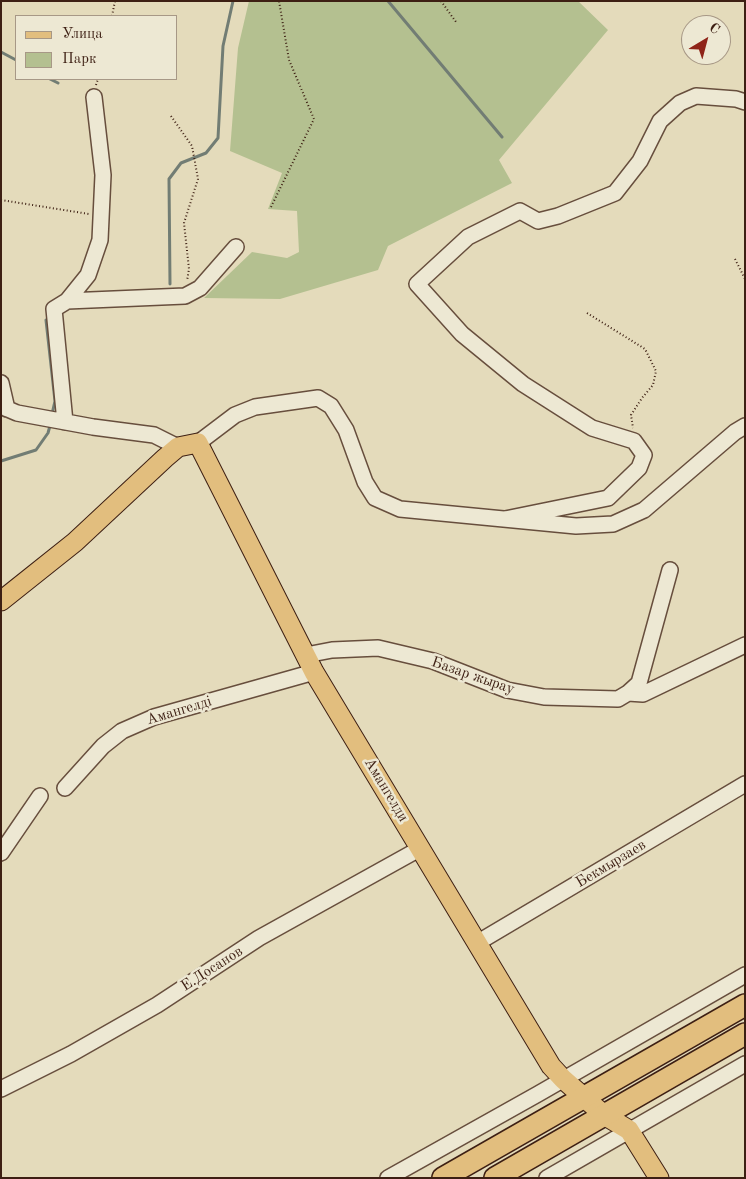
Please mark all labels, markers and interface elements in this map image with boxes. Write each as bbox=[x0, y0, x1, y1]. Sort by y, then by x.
legend bbox=[15, 15, 178, 80]
north arrow bbox=[681, 15, 731, 65]
text: С bbox=[707, 20, 722, 37]
text: Улица bbox=[62, 27, 103, 42]
text: Парк bbox=[62, 52, 97, 67]
street label: Базар жырау bbox=[429, 653, 517, 699]
street label: Амангелді bbox=[144, 693, 214, 729]
street label: Амангелди bbox=[360, 755, 412, 825]
street label: Бекмырзаев bbox=[573, 836, 649, 892]
street label: Е.Досанов bbox=[178, 942, 246, 996]

